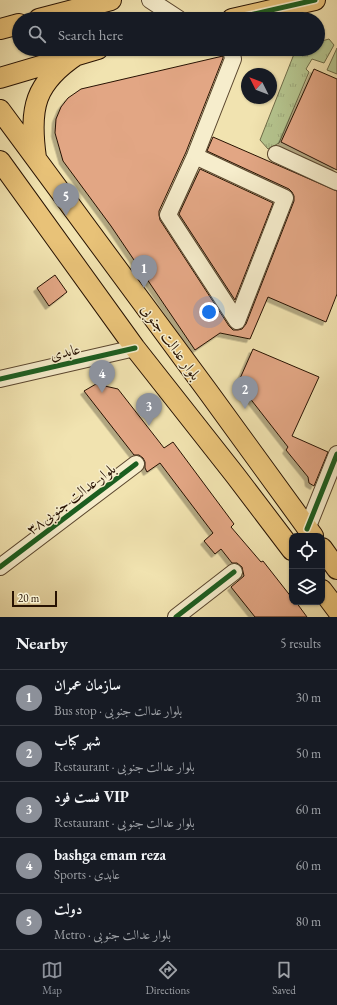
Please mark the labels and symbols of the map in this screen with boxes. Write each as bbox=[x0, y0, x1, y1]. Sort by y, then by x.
north arrow bbox=[241, 68, 277, 104]
pin: 5 bbox=[53, 183, 79, 216]
pin: 1 bbox=[131, 255, 157, 288]
street label: بلوار عدالت جنوبی bbox=[136, 300, 206, 385]
your location bbox=[199, 302, 219, 322]
street label: عابدی bbox=[48, 339, 82, 364]
pin: 4 bbox=[89, 360, 115, 393]
pin: 2 bbox=[232, 376, 258, 409]
pin: 3 bbox=[136, 393, 162, 426]
street label: بلوار عدالت جنوبی۳۸ bbox=[22, 459, 121, 540]
scale bar bbox=[12, 589, 57, 608]

